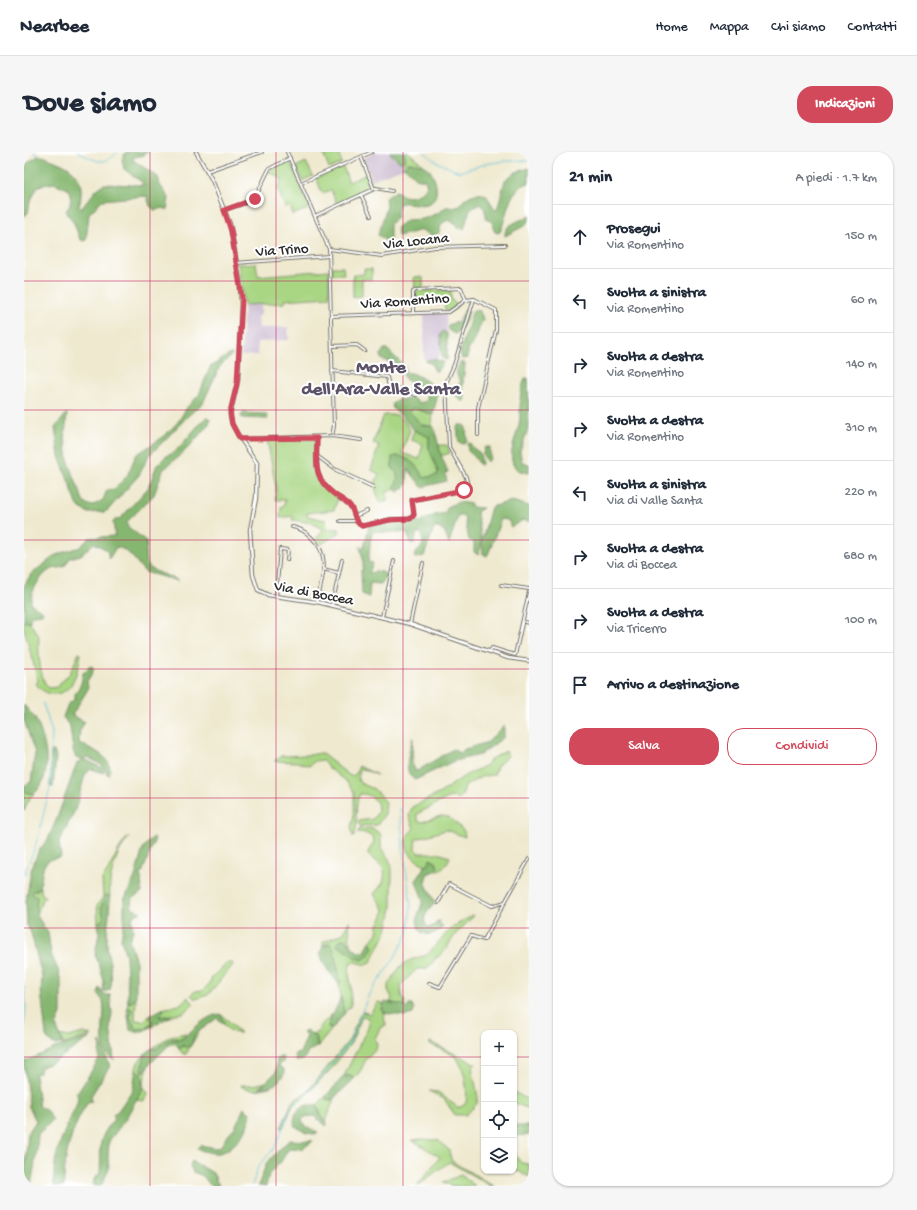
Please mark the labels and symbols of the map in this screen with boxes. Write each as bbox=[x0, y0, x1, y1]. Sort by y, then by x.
route end bbox=[246, 190, 264, 208]
street label: Via Locana bbox=[382, 230, 450, 254]
street label: Via Trino bbox=[254, 240, 309, 262]
street label: Via Romentino bbox=[359, 290, 450, 314]
district label: Monte dell'Ara-Valle Santa bbox=[301, 357, 462, 402]
route start bbox=[455, 481, 473, 499]
street label: Via di Boccea bbox=[271, 577, 356, 611]

